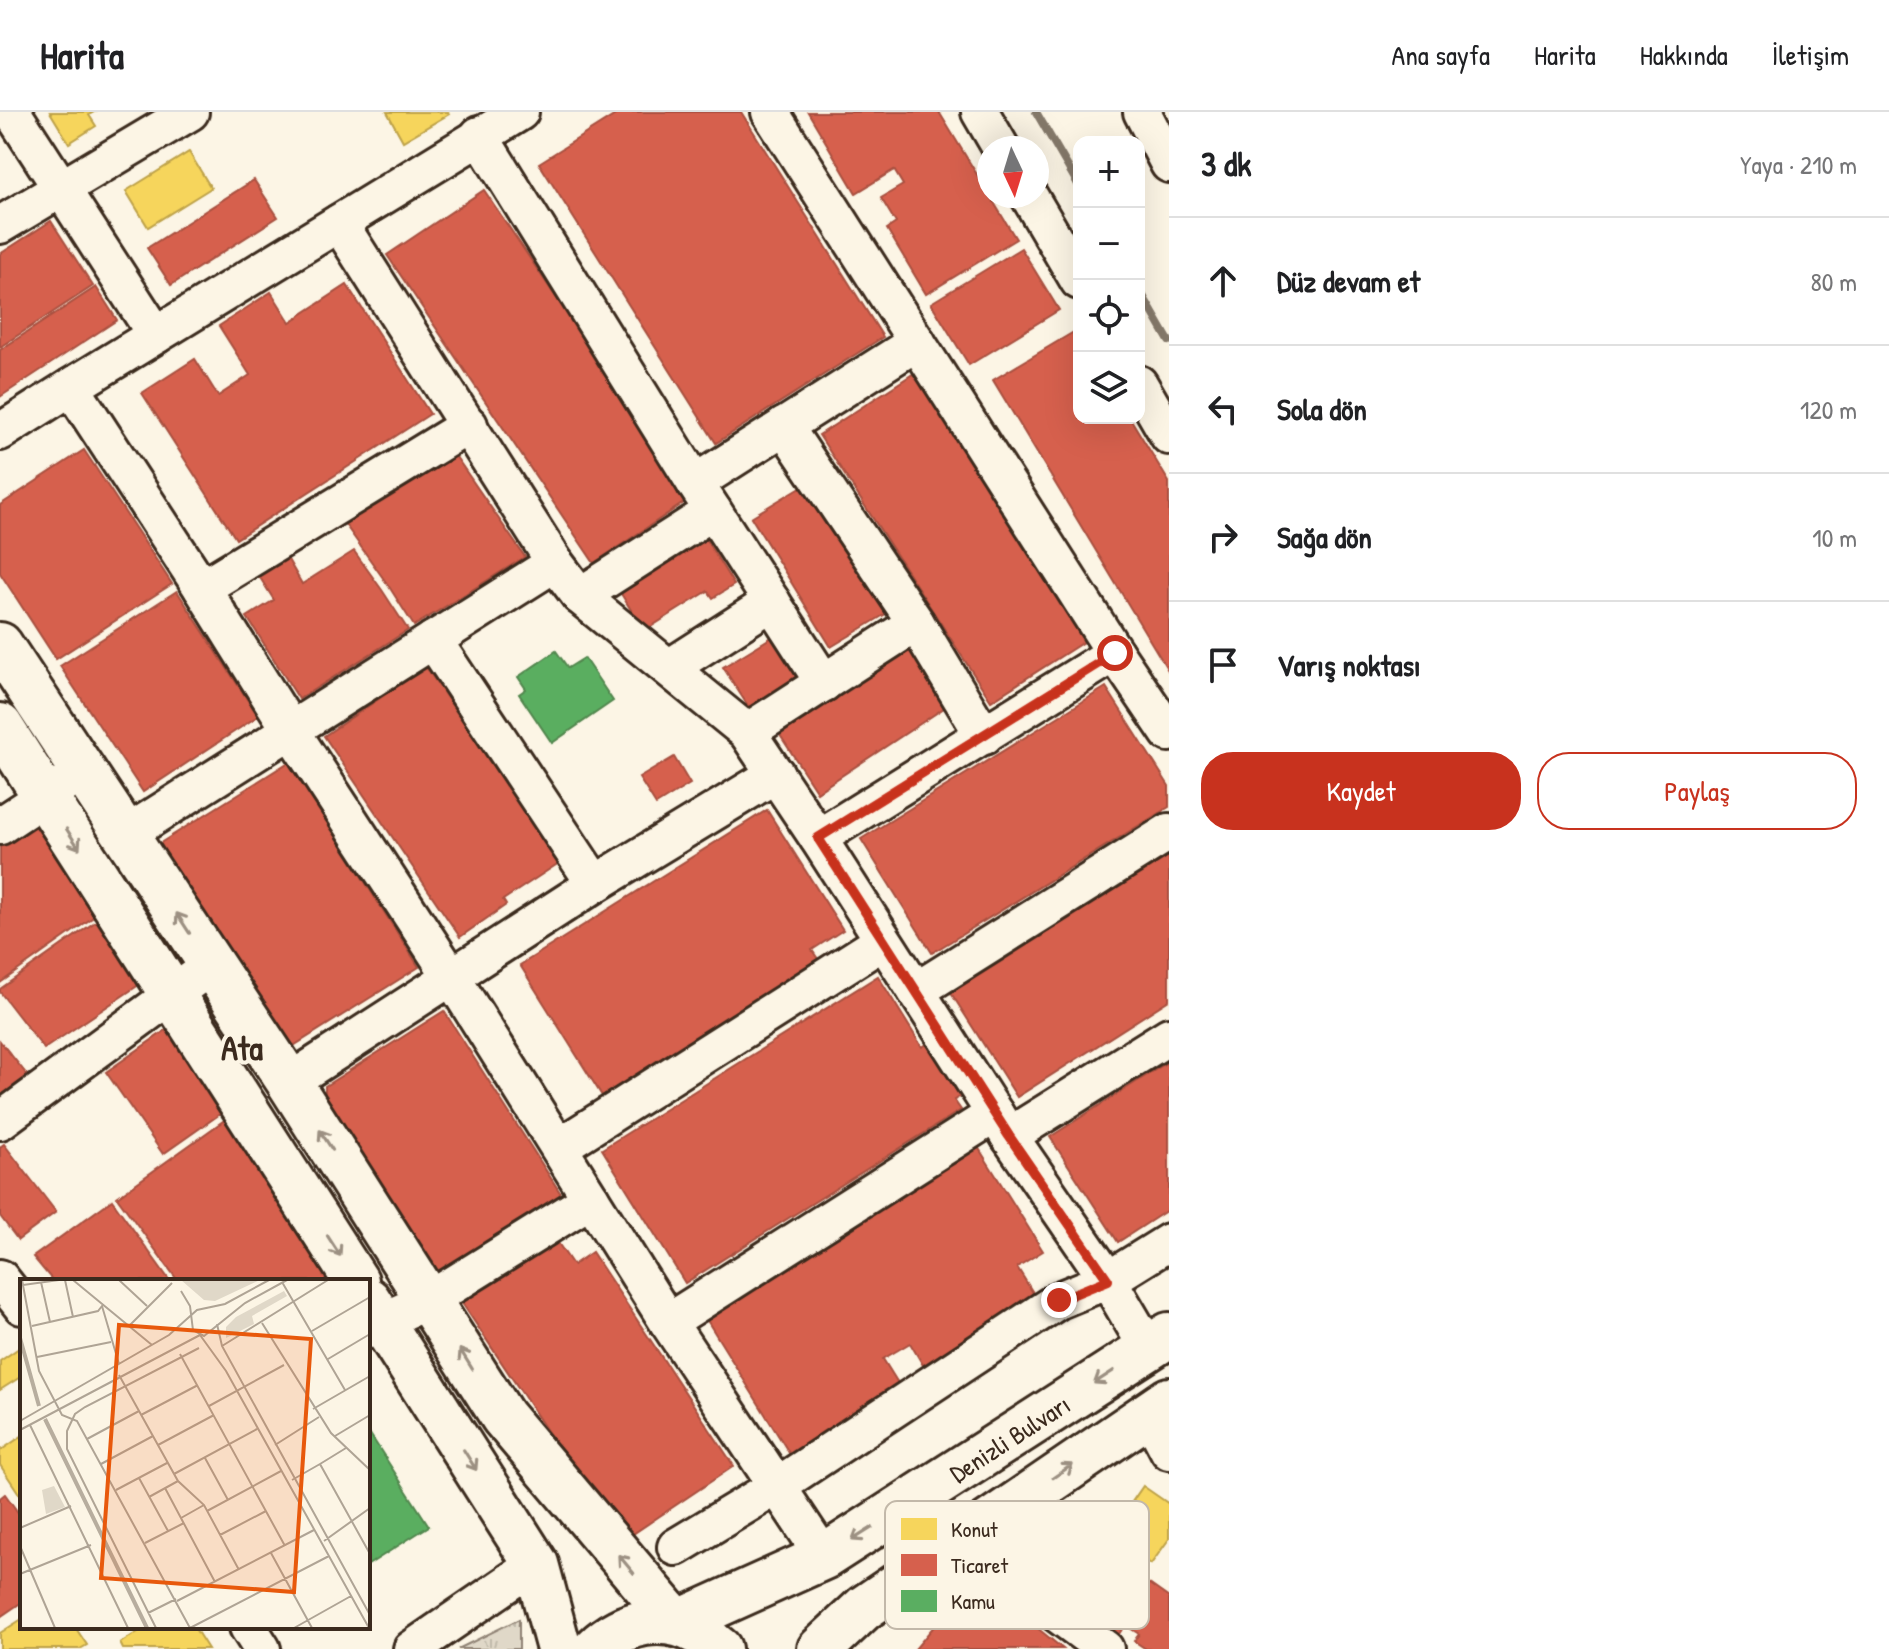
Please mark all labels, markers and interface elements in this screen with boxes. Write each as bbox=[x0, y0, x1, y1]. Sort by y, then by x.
text: Harita bbox=[40, 29, 124, 81]
text: Ana sayfa bbox=[1392, 36, 1490, 74]
text: Harita bbox=[1534, 36, 1596, 74]
text: Hakkında bbox=[1640, 36, 1728, 74]
text: İletişim bbox=[1772, 36, 1849, 74]
north arrow bbox=[977, 136, 1049, 208]
map controls bbox=[1073, 136, 1145, 424]
button: + bbox=[1073, 136, 1145, 208]
text: 3 dk bbox=[1201, 141, 1251, 187]
text: Yaya · 210 m bbox=[1740, 147, 1857, 182]
button: − bbox=[1073, 208, 1145, 280]
icon: ahead bbox=[1201, 259, 1245, 303]
text: Düz devam et bbox=[1277, 261, 1420, 301]
text: 80 m bbox=[1810, 264, 1857, 299]
button: locate bbox=[1073, 280, 1145, 352]
button: layers bbox=[1073, 352, 1145, 424]
icon: left bbox=[1201, 387, 1245, 431]
text: Sola dön bbox=[1277, 389, 1367, 429]
text: 120 m bbox=[1800, 392, 1857, 427]
icon: right bbox=[1201, 515, 1245, 559]
text: Sağa dön bbox=[1277, 517, 1372, 557]
text: 10 m bbox=[1812, 520, 1857, 555]
route start bbox=[1097, 635, 1133, 671]
icon: arrive bbox=[1201, 643, 1245, 687]
text: Varış noktası bbox=[1277, 645, 1421, 685]
button: Kaydet bbox=[1201, 752, 1521, 830]
button: Paylaş bbox=[1537, 752, 1857, 830]
one-way arrow bbox=[65, 827, 81, 849]
one-way arrow bbox=[175, 913, 191, 935]
district label: Ata bbox=[221, 1025, 263, 1071]
one-way arrow bbox=[318, 1130, 335, 1152]
one-way arrow bbox=[326, 1234, 342, 1257]
inset map bbox=[20, 1279, 370, 1629]
route end bbox=[1041, 1282, 1077, 1318]
one-way arrow bbox=[458, 1348, 474, 1371]
one-way arrow bbox=[1093, 1369, 1115, 1386]
street label: Denizli Bulvarı bbox=[943, 1387, 1077, 1491]
one-way arrow bbox=[462, 1448, 478, 1471]
one-way arrow bbox=[1052, 1463, 1074, 1479]
legend bbox=[885, 1501, 1149, 1629]
text: Konut bbox=[951, 1514, 998, 1544]
one-way arrow bbox=[851, 1526, 874, 1542]
text: Ticaret bbox=[951, 1550, 1009, 1580]
one-way arrow bbox=[617, 1554, 635, 1574]
text: Kamu bbox=[951, 1586, 995, 1616]

